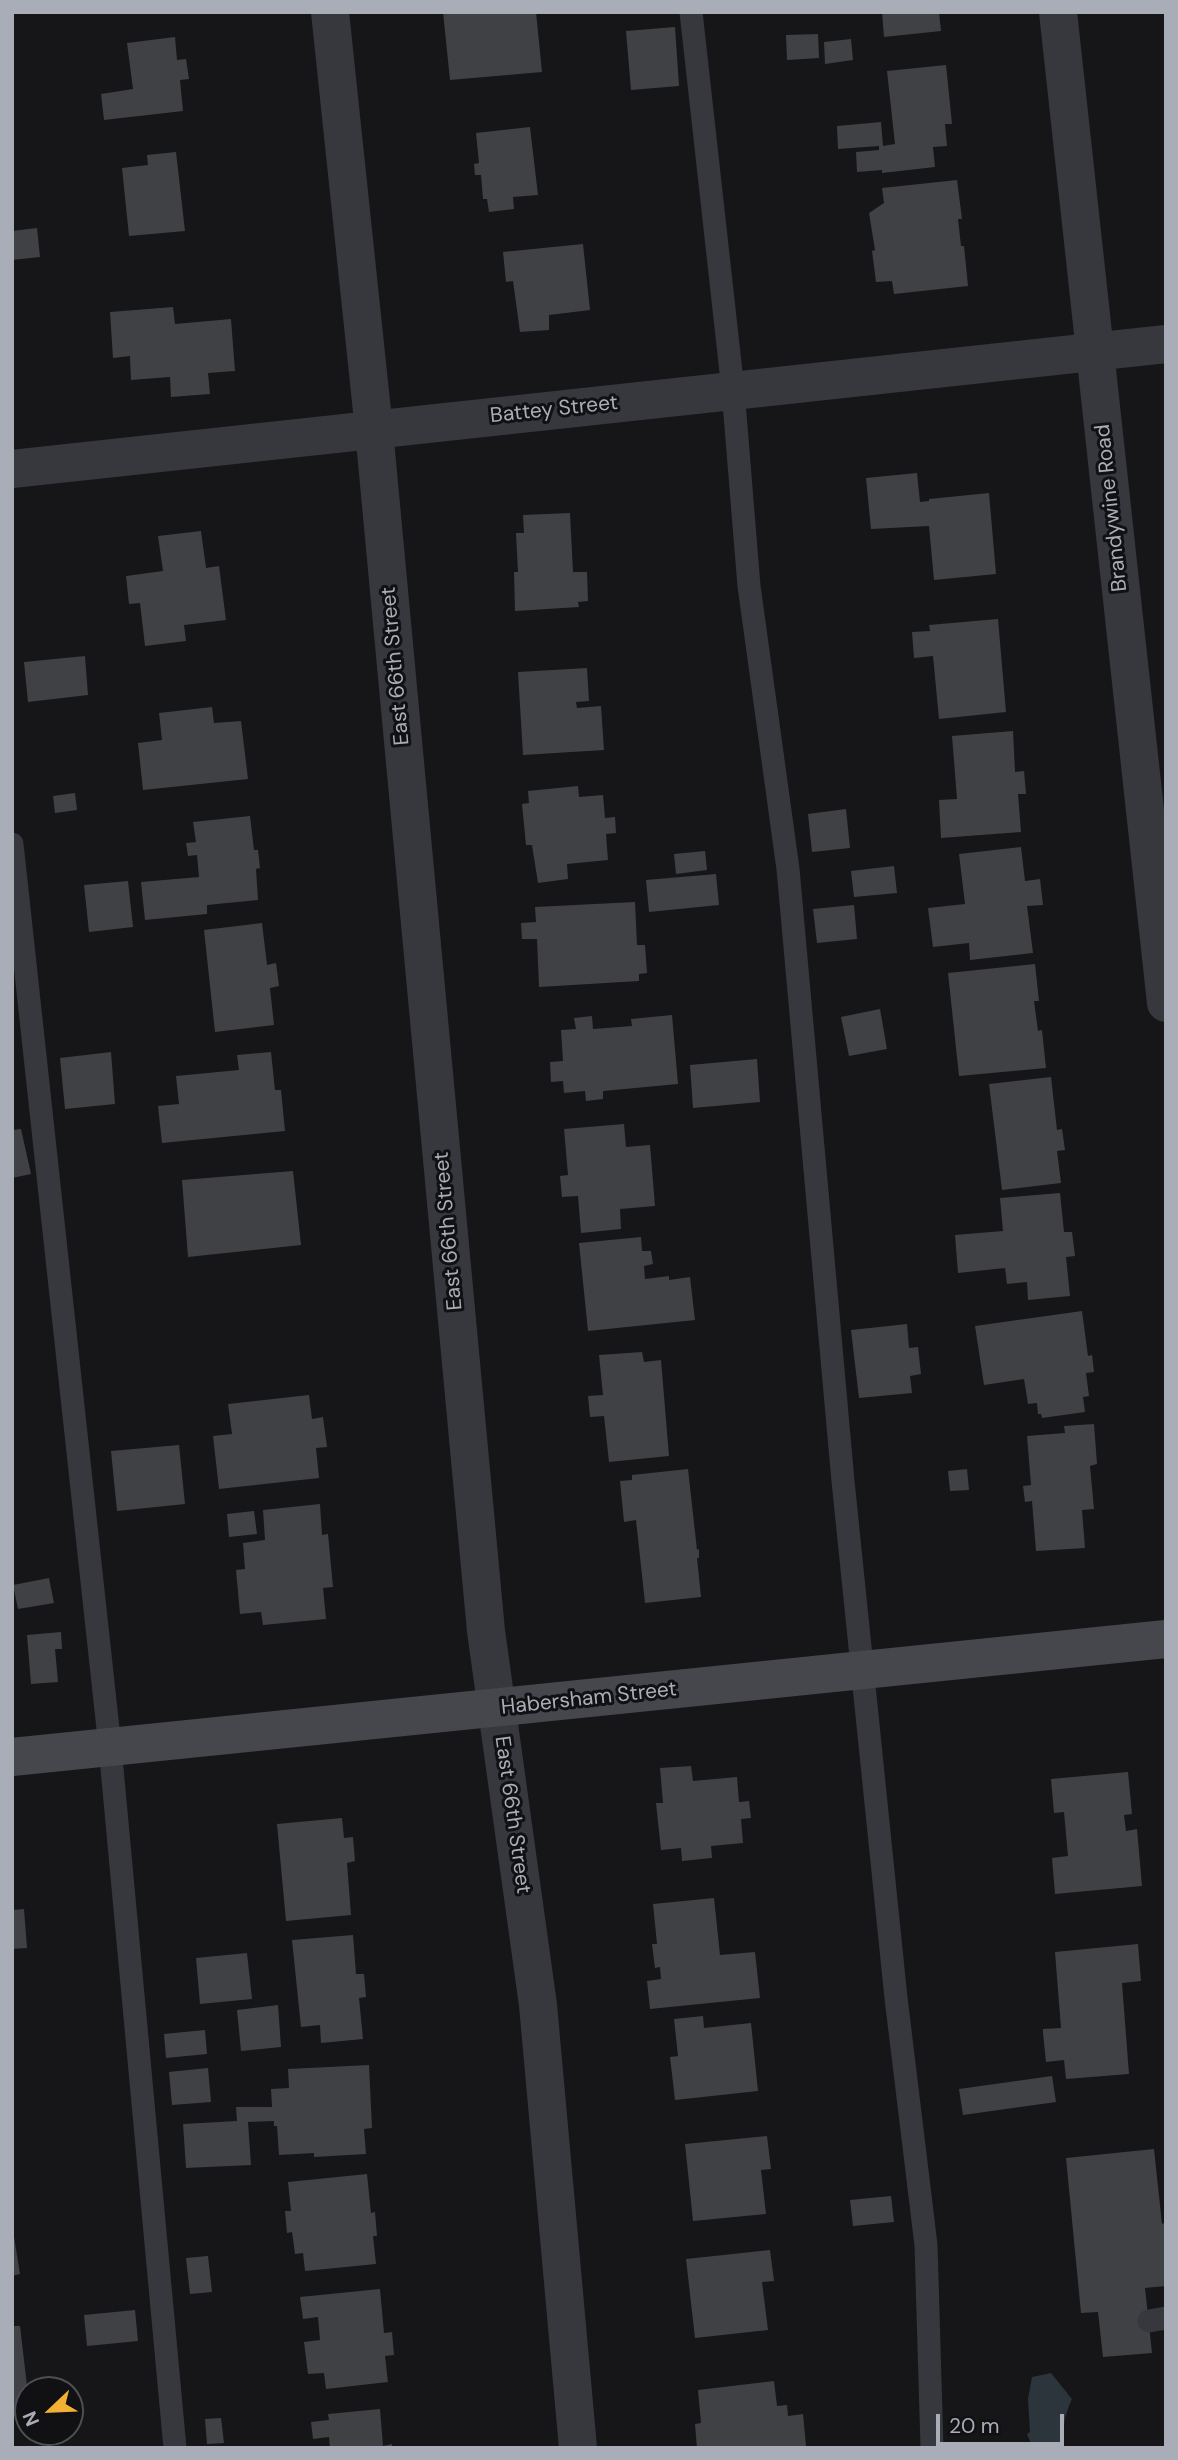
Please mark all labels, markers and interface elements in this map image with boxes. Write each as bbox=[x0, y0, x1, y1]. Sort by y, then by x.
street label: Battey Street bbox=[489, 391, 619, 429]
street label: Brandywine Road bbox=[1091, 423, 1133, 593]
street label: East 66th Street bbox=[377, 586, 415, 746]
street label: East 66th Street bbox=[430, 1151, 468, 1311]
street label: Habersham Street bbox=[500, 1677, 678, 1721]
street label: East 66th Street bbox=[488, 1735, 536, 1895]
north arrow bbox=[14, 2376, 84, 2446]
scale bar bbox=[940, 2400, 1068, 2444]
text: N bbox=[17, 2407, 45, 2430]
text: 20 m bbox=[949, 2412, 1000, 2440]

